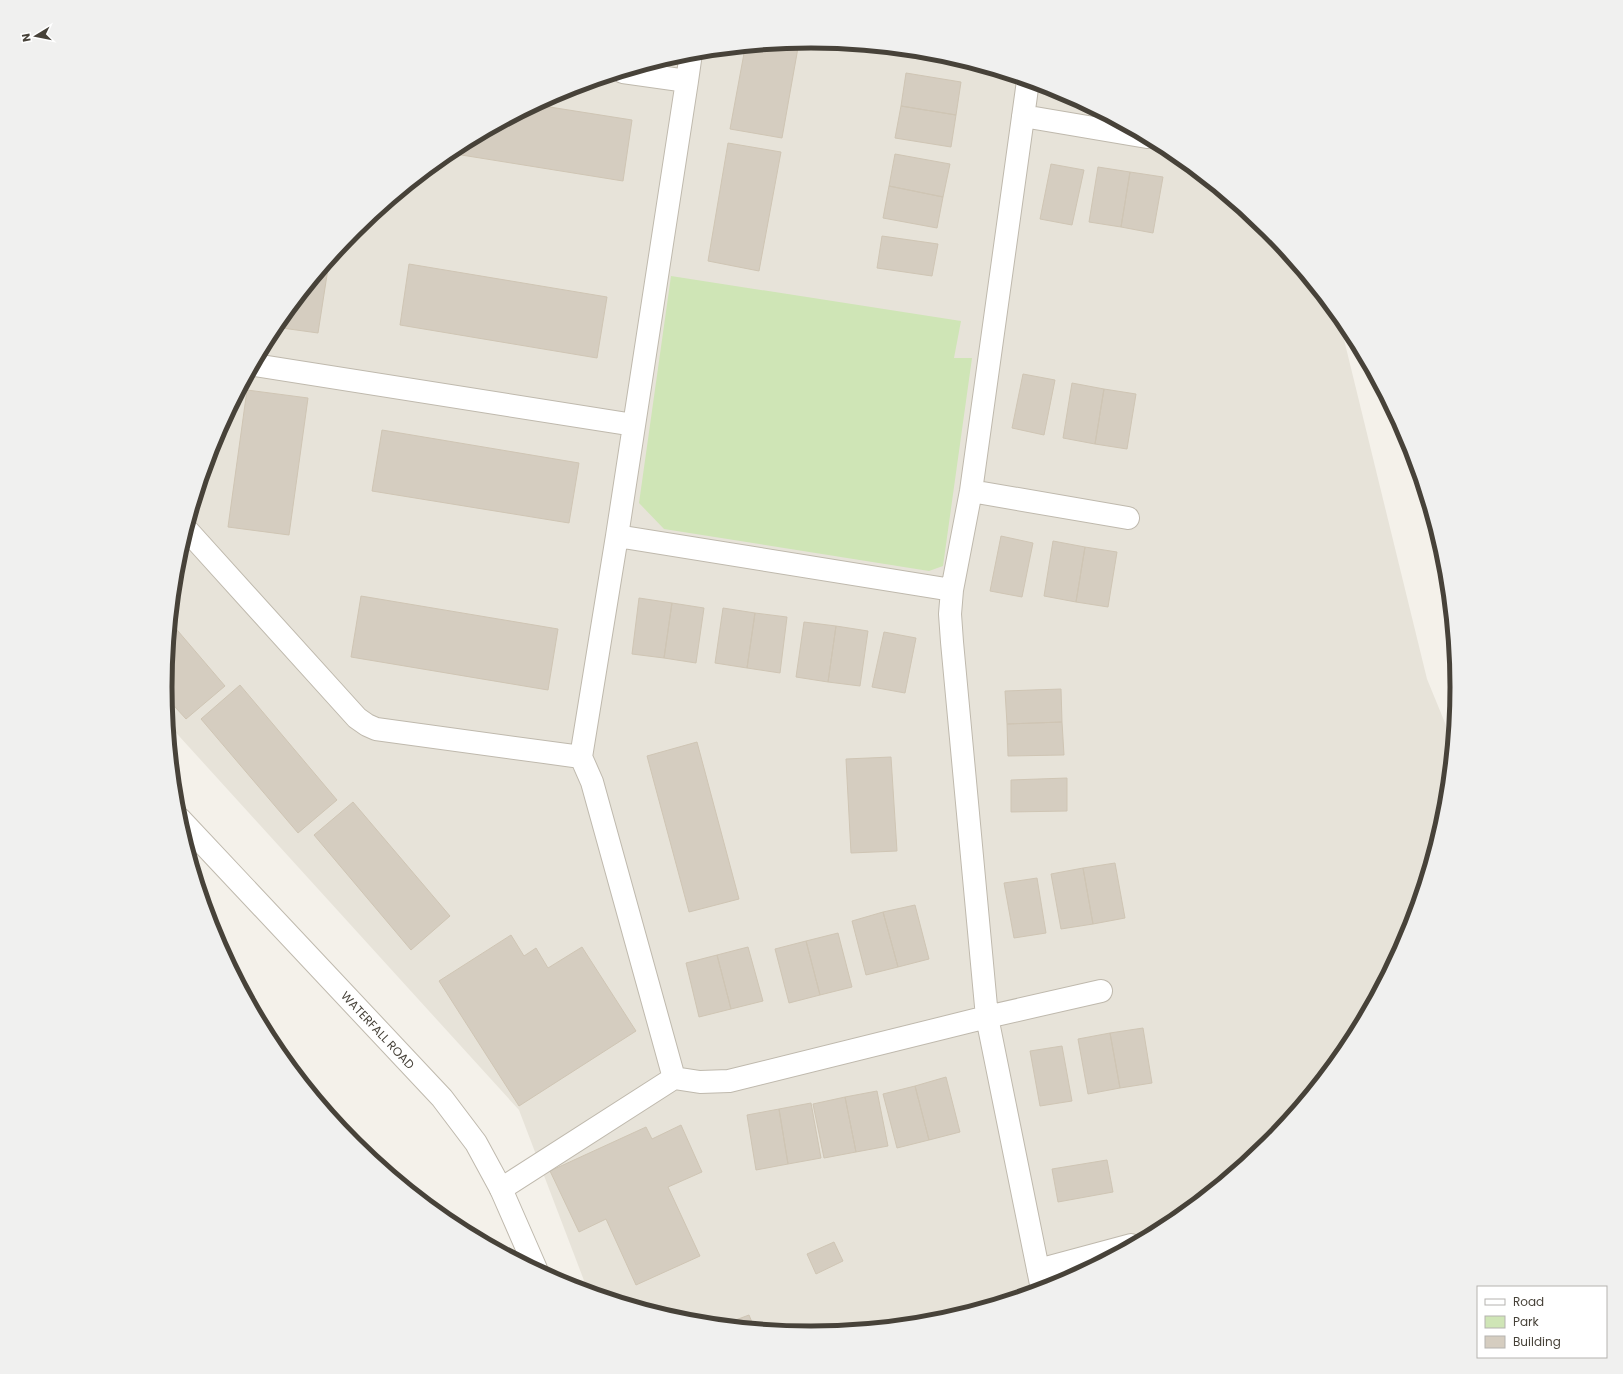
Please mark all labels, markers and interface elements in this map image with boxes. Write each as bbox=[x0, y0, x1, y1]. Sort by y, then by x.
north arrow bbox=[16, 16, 56, 56]
text: N bbox=[18, 32, 35, 43]
street label: WATERFALL ROAD bbox=[337, 987, 419, 1073]
legend bbox=[1477, 1286, 1607, 1358]
text: Road bbox=[1513, 1293, 1544, 1310]
text: Park bbox=[1513, 1313, 1540, 1330]
text: Building bbox=[1513, 1333, 1561, 1350]

